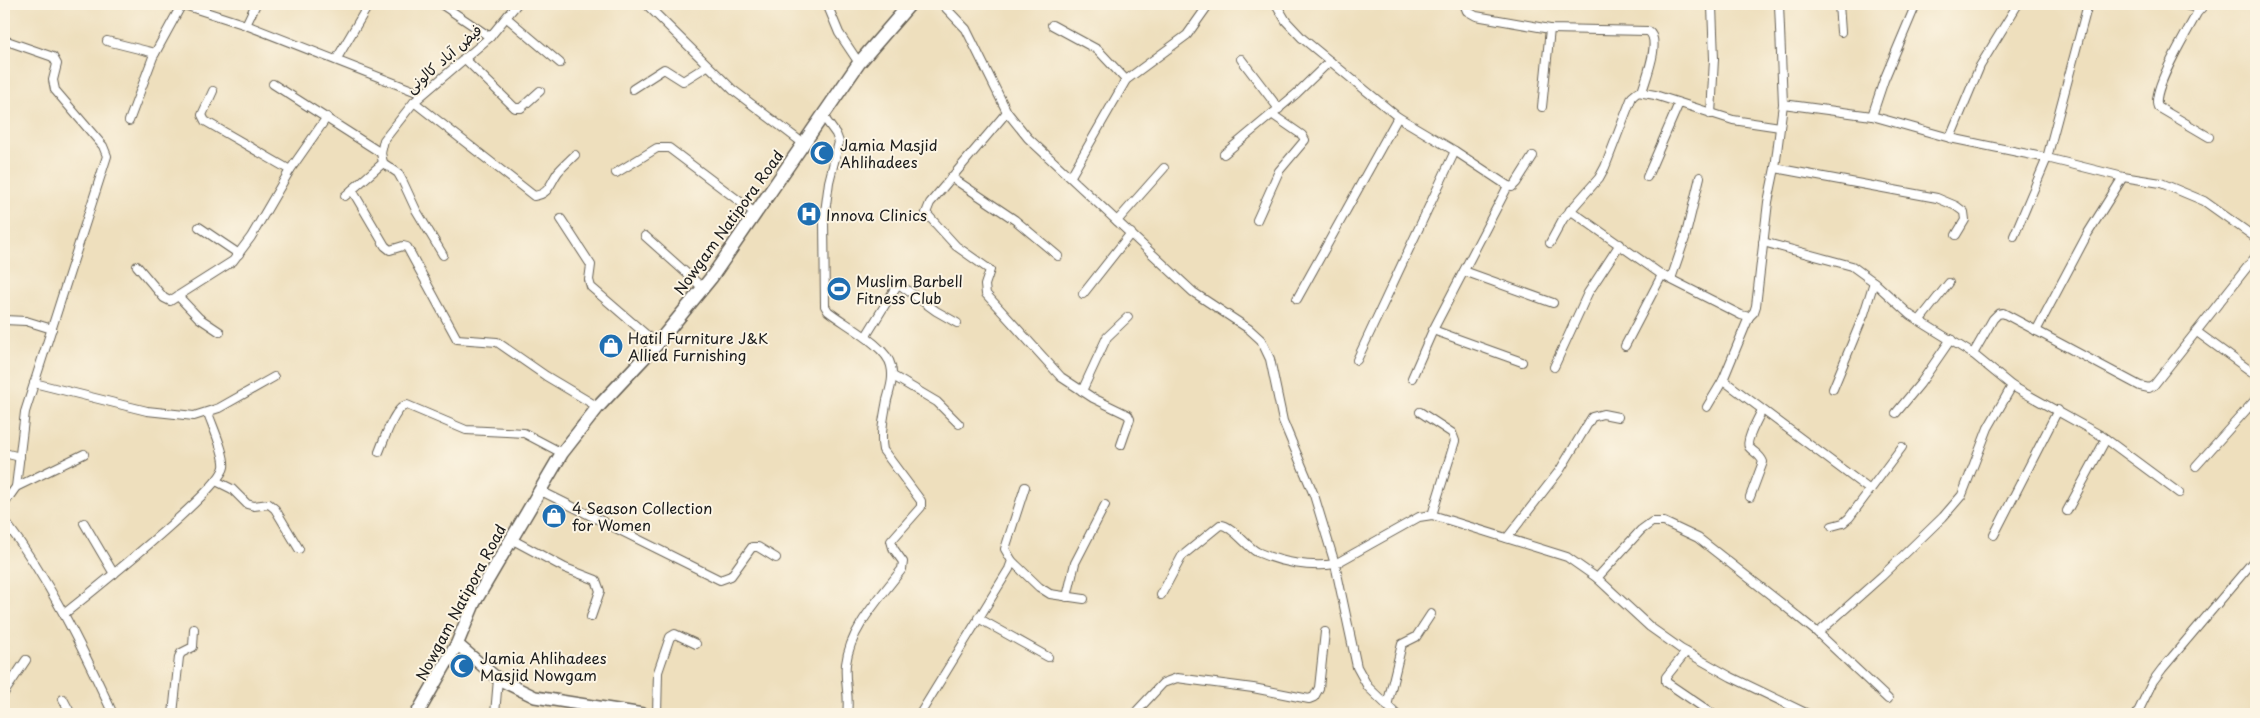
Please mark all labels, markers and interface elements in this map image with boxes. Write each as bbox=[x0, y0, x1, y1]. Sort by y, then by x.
street label: فیض آباد کالونی bbox=[400, 18, 486, 98]
place label: Jamia Masjid Ahlihadees bbox=[840, 133, 938, 173]
mosque icon: Jamia Masjid Ahlihadees bbox=[809, 140, 835, 166]
street label: Nowgam Natipora Road bbox=[668, 145, 788, 299]
hospital icon: Innova Clinics bbox=[796, 201, 822, 227]
place label: Innova Clinics bbox=[826, 203, 927, 226]
place label: Muslim Barbell Fitness Club bbox=[856, 269, 963, 309]
sports icon: Muslim Barbell Fitness Club bbox=[826, 276, 852, 302]
place label: Hatil Furniture J&K Allied Furnishing bbox=[628, 326, 768, 366]
shop icon: Hatil Furniture J&K Allied Furnishing bbox=[598, 333, 624, 359]
place label: 4 Season Collection for Women bbox=[572, 496, 712, 536]
shop icon: 4 Season Collection for Women bbox=[541, 503, 567, 529]
street label: Nowgam Natipora Road bbox=[409, 520, 511, 684]
place label: Jamia Ahlihadees Masjid Nowgam bbox=[480, 646, 607, 686]
mosque icon: Jamia Ahlihadees Masjid Nowgam bbox=[449, 653, 475, 679]

